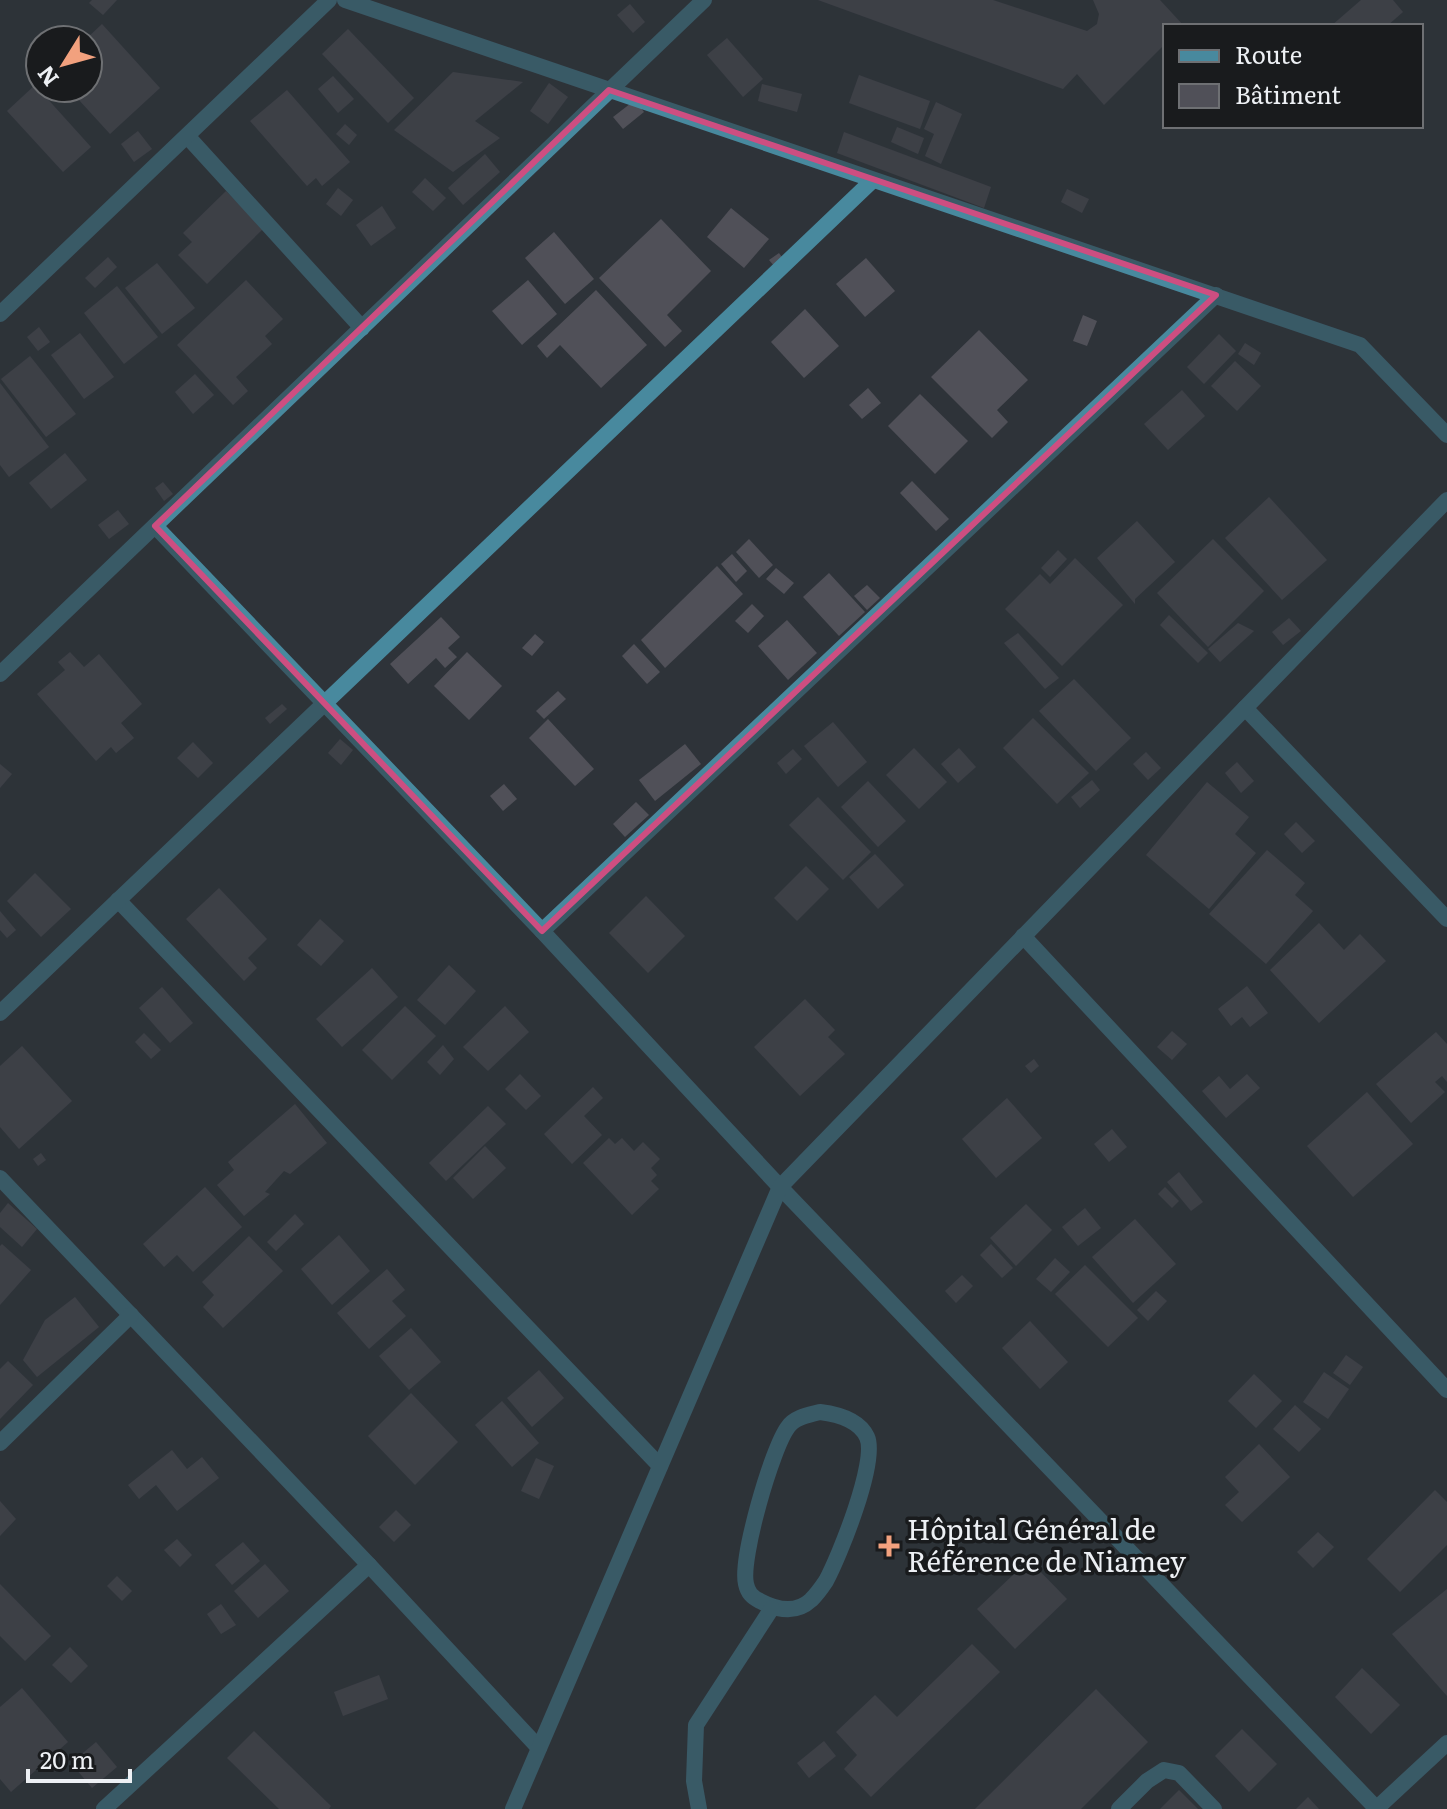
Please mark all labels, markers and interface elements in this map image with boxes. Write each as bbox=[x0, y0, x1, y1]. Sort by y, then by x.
north arrow bbox=[24, 24, 104, 104]
legend bbox=[1163, 24, 1423, 128]
text: Route bbox=[1235, 36, 1302, 71]
text: N bbox=[28, 60, 66, 94]
text: Bâtiment bbox=[1235, 76, 1341, 111]
place label: Hôpital Général de Référence de Niamey bbox=[907, 1507, 1187, 1581]
marker: Hôpital Général de Référence de Niamey bbox=[878, 1535, 900, 1557]
scale bar bbox=[28, 1733, 130, 1783]
text: 20 m bbox=[40, 1741, 94, 1776]

